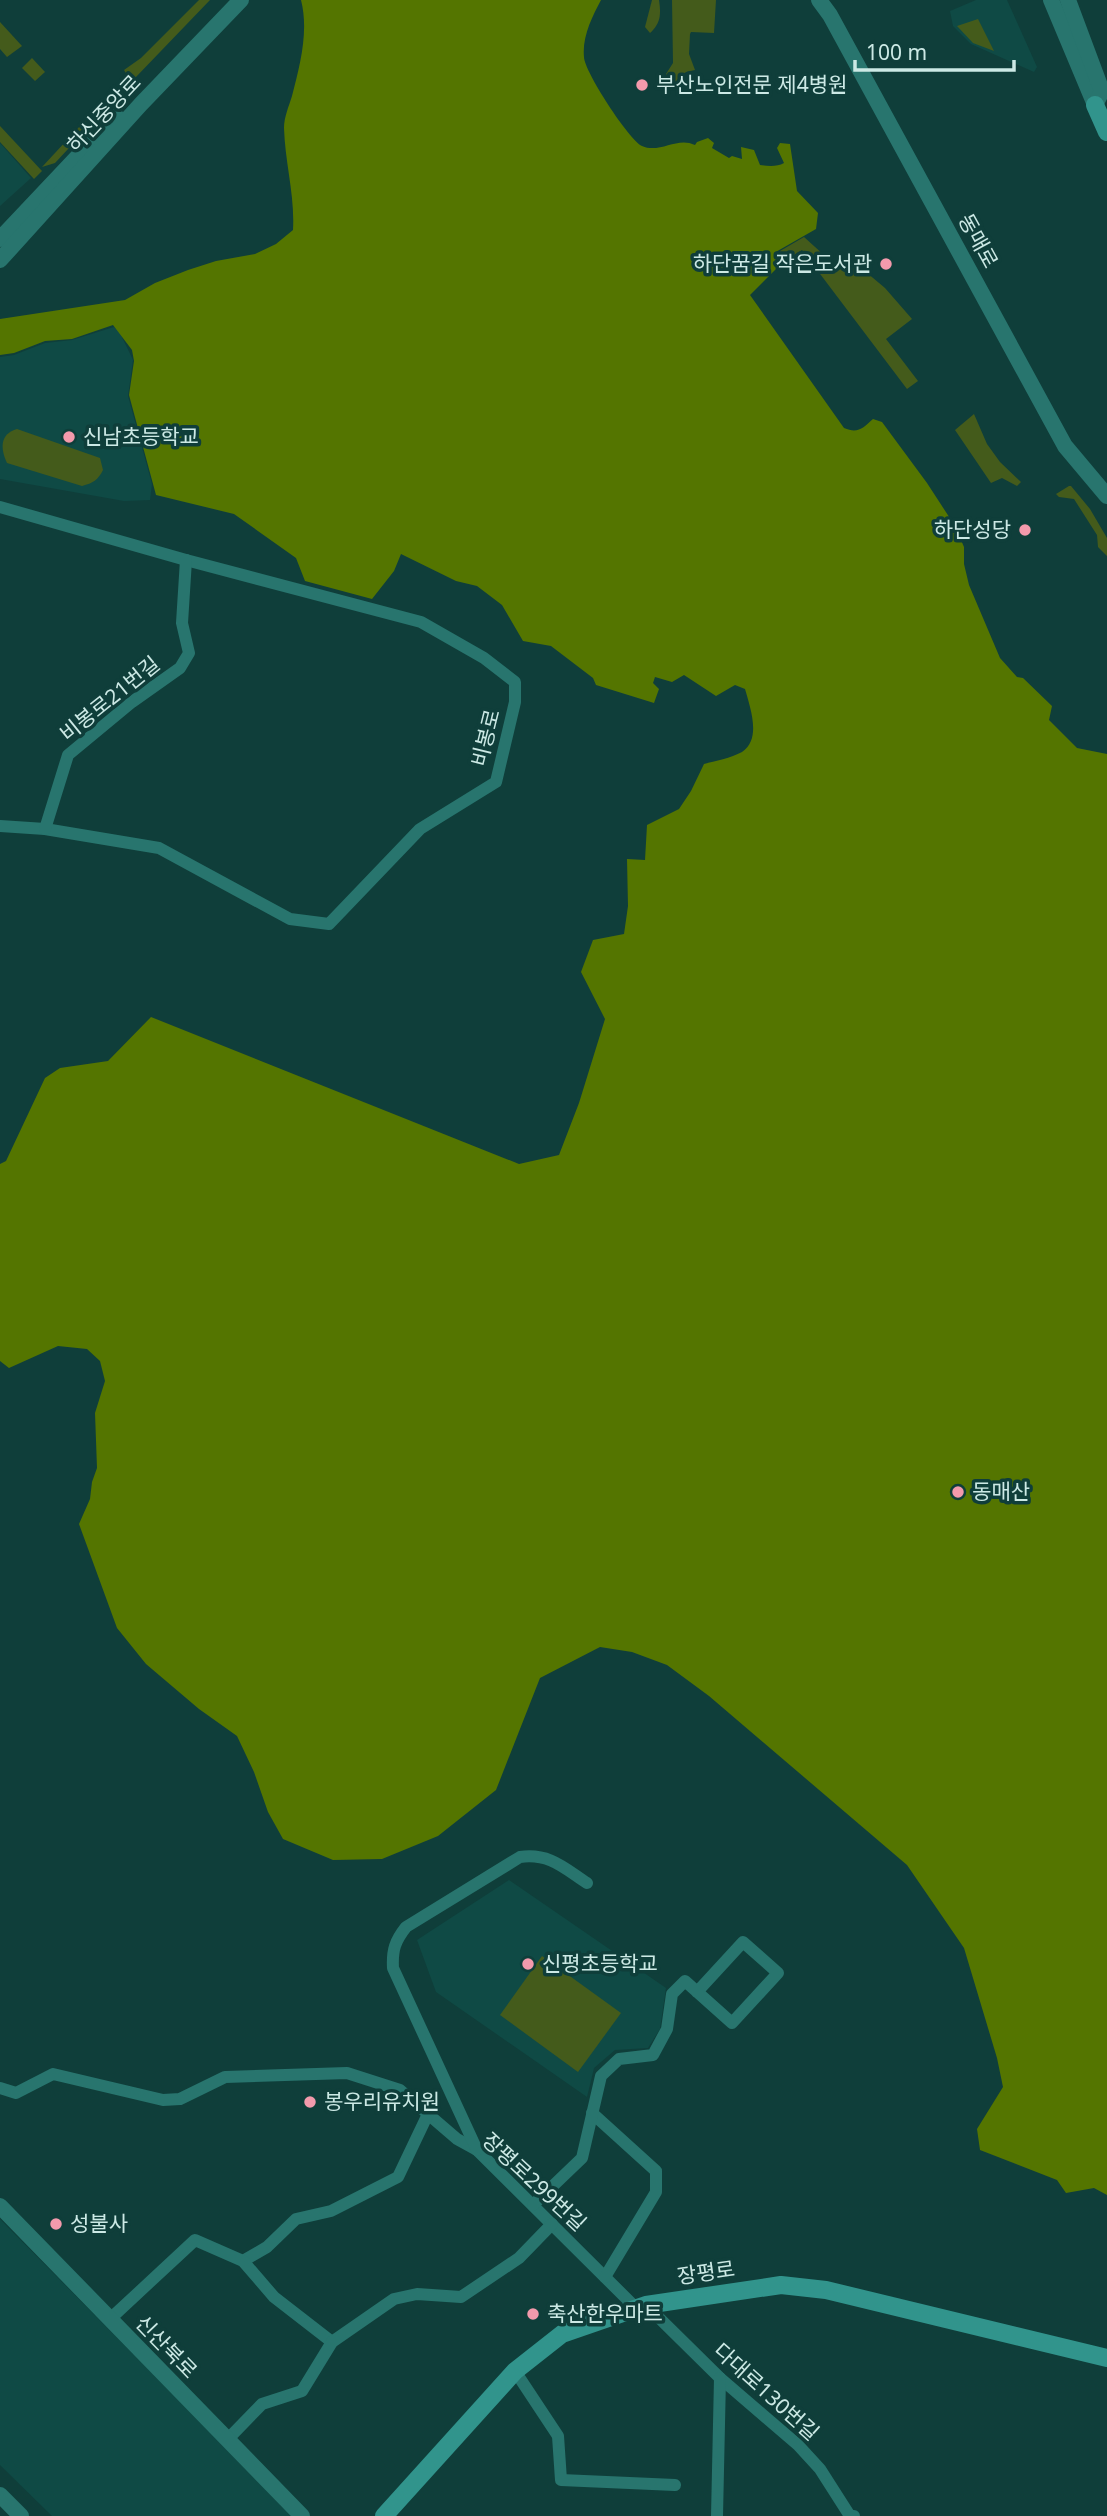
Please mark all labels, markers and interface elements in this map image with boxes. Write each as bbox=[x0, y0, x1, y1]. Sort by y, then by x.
scale bar bbox=[855, 28, 1014, 72]
text: 100 m bbox=[866, 38, 927, 66]
street label: 하신중앙로 bbox=[60, 68, 146, 158]
place label: 부산노인전문 제4병원 bbox=[656, 70, 847, 98]
marker: 부산노인전문 제4병원 bbox=[634, 77, 650, 93]
street label: 동매로 bbox=[953, 208, 1005, 273]
place label: 하단꿈길 작은도서관 bbox=[693, 249, 872, 277]
marker: 하단꿈길 작은도서관 bbox=[878, 256, 894, 272]
place label: 신남초등학교 bbox=[83, 422, 199, 450]
marker: 신남초등학교 bbox=[61, 429, 77, 445]
place label: 하단성당 bbox=[934, 515, 1011, 543]
marker: 하단성당 bbox=[1017, 522, 1033, 538]
street label: 비봉로21번길 bbox=[54, 649, 165, 747]
street label: 비봉로 bbox=[464, 706, 506, 769]
place label: 동매산 bbox=[972, 1477, 1030, 1505]
marker: 동매산 bbox=[950, 1484, 966, 1500]
place label: 신평초등학교 bbox=[542, 1949, 658, 1977]
marker: 신평초등학교 bbox=[520, 1956, 536, 1972]
place label: 봉우리유치원 bbox=[324, 2087, 440, 2115]
marker: 봉우리유치원 bbox=[302, 2094, 318, 2110]
street label: 장평로299번길 bbox=[477, 2126, 593, 2237]
place label: 성불사 bbox=[70, 2209, 128, 2237]
marker: 성불사 bbox=[48, 2216, 64, 2232]
street label: 장평로 bbox=[675, 2254, 737, 2290]
place label: 축산한우마트 bbox=[547, 2299, 663, 2327]
marker: 축산한우마트 bbox=[525, 2306, 541, 2322]
street label: 신산북로 bbox=[130, 2309, 204, 2384]
street label: 다대로130번길 bbox=[708, 2336, 825, 2446]

